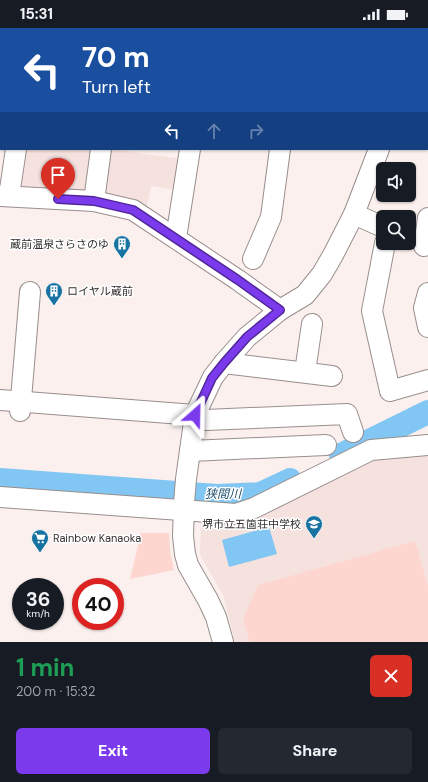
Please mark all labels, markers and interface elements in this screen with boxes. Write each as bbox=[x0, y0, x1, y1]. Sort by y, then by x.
text: 15:31 bbox=[20, 4, 53, 24]
text: 70 m bbox=[82, 39, 150, 76]
icon: left bbox=[16, 44, 68, 96]
text: Turn left bbox=[82, 75, 151, 99]
icon: left bbox=[161, 120, 183, 142]
icon: ahead bbox=[203, 120, 225, 142]
icon: right bbox=[245, 120, 267, 142]
pin bbox=[41, 158, 75, 199]
map controls bbox=[376, 162, 416, 250]
button: sound bbox=[376, 162, 416, 202]
icon: arrive bbox=[47, 164, 69, 186]
button: search bbox=[376, 210, 416, 250]
building icon: 蔵前温泉さらさのゆ bbox=[112, 234, 132, 259]
place label: 蔵前温泉さらさのゆ bbox=[10, 237, 109, 251]
building icon: ロイヤル蔵前 bbox=[44, 281, 64, 306]
place label: ロイヤル蔵前 bbox=[67, 284, 133, 298]
position arrow bbox=[174, 394, 216, 436]
water label: 狭間川 bbox=[205, 486, 243, 502]
school or university icon: 堺市立五箇荘中学校 bbox=[304, 514, 324, 539]
place label: 堺市立五箇荘中学校 bbox=[202, 517, 301, 531]
supermarket icon: Rainbow Kanaoka bbox=[30, 528, 50, 553]
place label: Rainbow Kanaoka bbox=[53, 531, 141, 545]
speed limit sign: 40 bbox=[72, 578, 124, 630]
text: 36 bbox=[26, 586, 50, 612]
text: km/h bbox=[26, 607, 50, 620]
text: 1 min bbox=[16, 652, 74, 683]
button: close bbox=[370, 655, 412, 697]
text: 200 m · 15:32 bbox=[16, 683, 95, 700]
button: Exit bbox=[16, 728, 210, 774]
button: Share bbox=[218, 728, 412, 774]

